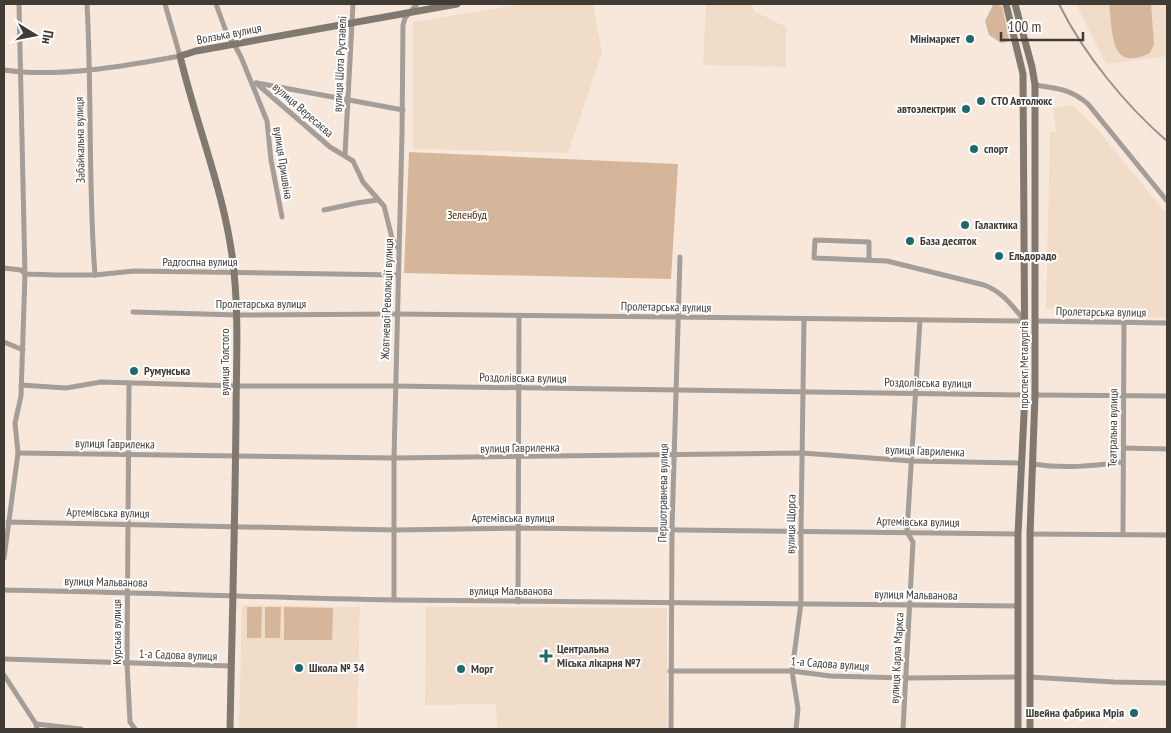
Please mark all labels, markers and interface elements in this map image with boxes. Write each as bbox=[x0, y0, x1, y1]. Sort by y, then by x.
north arrow bbox=[10, 10, 60, 60]
scale bar bbox=[1001, 10, 1084, 42]
street label: вулиця Шота Руставелі bbox=[329, 16, 350, 112]
text: 100 m bbox=[1008, 17, 1041, 36]
street label: Волзька вулиця bbox=[195, 20, 263, 47]
text: Пн bbox=[38, 29, 58, 45]
place label: Мінімаркет bbox=[910, 31, 961, 46]
marker: Мінімаркет bbox=[964, 33, 976, 45]
street label: вулиця Вересаєва bbox=[270, 79, 337, 140]
place label: СТО Автолюкс bbox=[991, 93, 1053, 108]
marker: СТО Автолюкс bbox=[975, 95, 987, 107]
street label: Забайкальна вулиця bbox=[71, 97, 88, 183]
place label: автоэлектрик bbox=[897, 101, 956, 116]
marker: автоэлектрик bbox=[960, 103, 972, 115]
street label: вулиця Пришвіна bbox=[270, 126, 297, 200]
place label: спорт bbox=[984, 141, 1009, 156]
marker: спорт bbox=[968, 143, 980, 155]
park label: Зеленбуд bbox=[447, 207, 488, 222]
place label: Галактика bbox=[975, 217, 1018, 232]
marker: Галактика bbox=[959, 219, 971, 231]
place label: База десяток bbox=[920, 233, 977, 248]
marker: База десяток bbox=[904, 235, 916, 247]
street label: Жовтневої Революції вулиця bbox=[377, 238, 396, 361]
place label: Ельдорадо bbox=[1009, 248, 1057, 263]
marker: Ельдорадо bbox=[993, 250, 1005, 262]
street label: Радгоспна вулиця bbox=[162, 254, 238, 269]
street label: Пролетарська вулиця bbox=[216, 296, 307, 311]
street label: Пролетарська вулиця bbox=[621, 298, 712, 315]
street label: Пролетарська вулиця bbox=[1056, 303, 1147, 320]
street label: проспект Металургів bbox=[1016, 321, 1031, 409]
street label: вулиця Толстого bbox=[217, 328, 232, 396]
place label: Румунська bbox=[144, 363, 190, 378]
marker: Румунська bbox=[128, 365, 140, 377]
street label: Роздолівська вулиця bbox=[479, 369, 567, 386]
street label: Роздолівська вулиця bbox=[884, 374, 972, 391]
street label: Театральна вулиця bbox=[1104, 388, 1121, 468]
street label: вулиця Гавриленка bbox=[75, 435, 155, 452]
street label: вулиця Гавриленка bbox=[480, 439, 560, 456]
street label: вулиця Гавриленка bbox=[885, 442, 965, 459]
street label: Першотравнева вулиця bbox=[654, 443, 671, 543]
street label: вулиця Щорса bbox=[782, 494, 799, 554]
street label: Артемівська вулиця bbox=[66, 504, 150, 521]
street label: Артемівська вулиця bbox=[471, 510, 555, 525]
street label: Артемівська вулиця bbox=[876, 513, 960, 530]
street label: вулиця Мальванова bbox=[64, 573, 148, 590]
street label: вулиця Мальванова bbox=[469, 583, 553, 598]
street label: вулиця Мальванова bbox=[874, 586, 958, 603]
street label: Курська вулиця bbox=[109, 599, 124, 665]
street label: вулиця Карла Маркса bbox=[887, 612, 906, 704]
place label: Центральна Міська лікарня №7 bbox=[557, 641, 641, 670]
street label: 1-а Садова вулиця bbox=[139, 646, 218, 663]
marker: Центральна Міська лікарня №7 bbox=[539, 649, 553, 663]
street label: 1-а Садова вулиця bbox=[790, 653, 870, 674]
place label: Школа № 34 bbox=[309, 660, 365, 675]
place label: Морг bbox=[471, 661, 494, 676]
marker: Школа № 34 bbox=[293, 662, 305, 674]
marker: Морг bbox=[455, 663, 467, 675]
place label: Швейна фабрика Мрія bbox=[1026, 705, 1124, 720]
marker: Швейна фабрика Мрія bbox=[1128, 707, 1140, 719]

